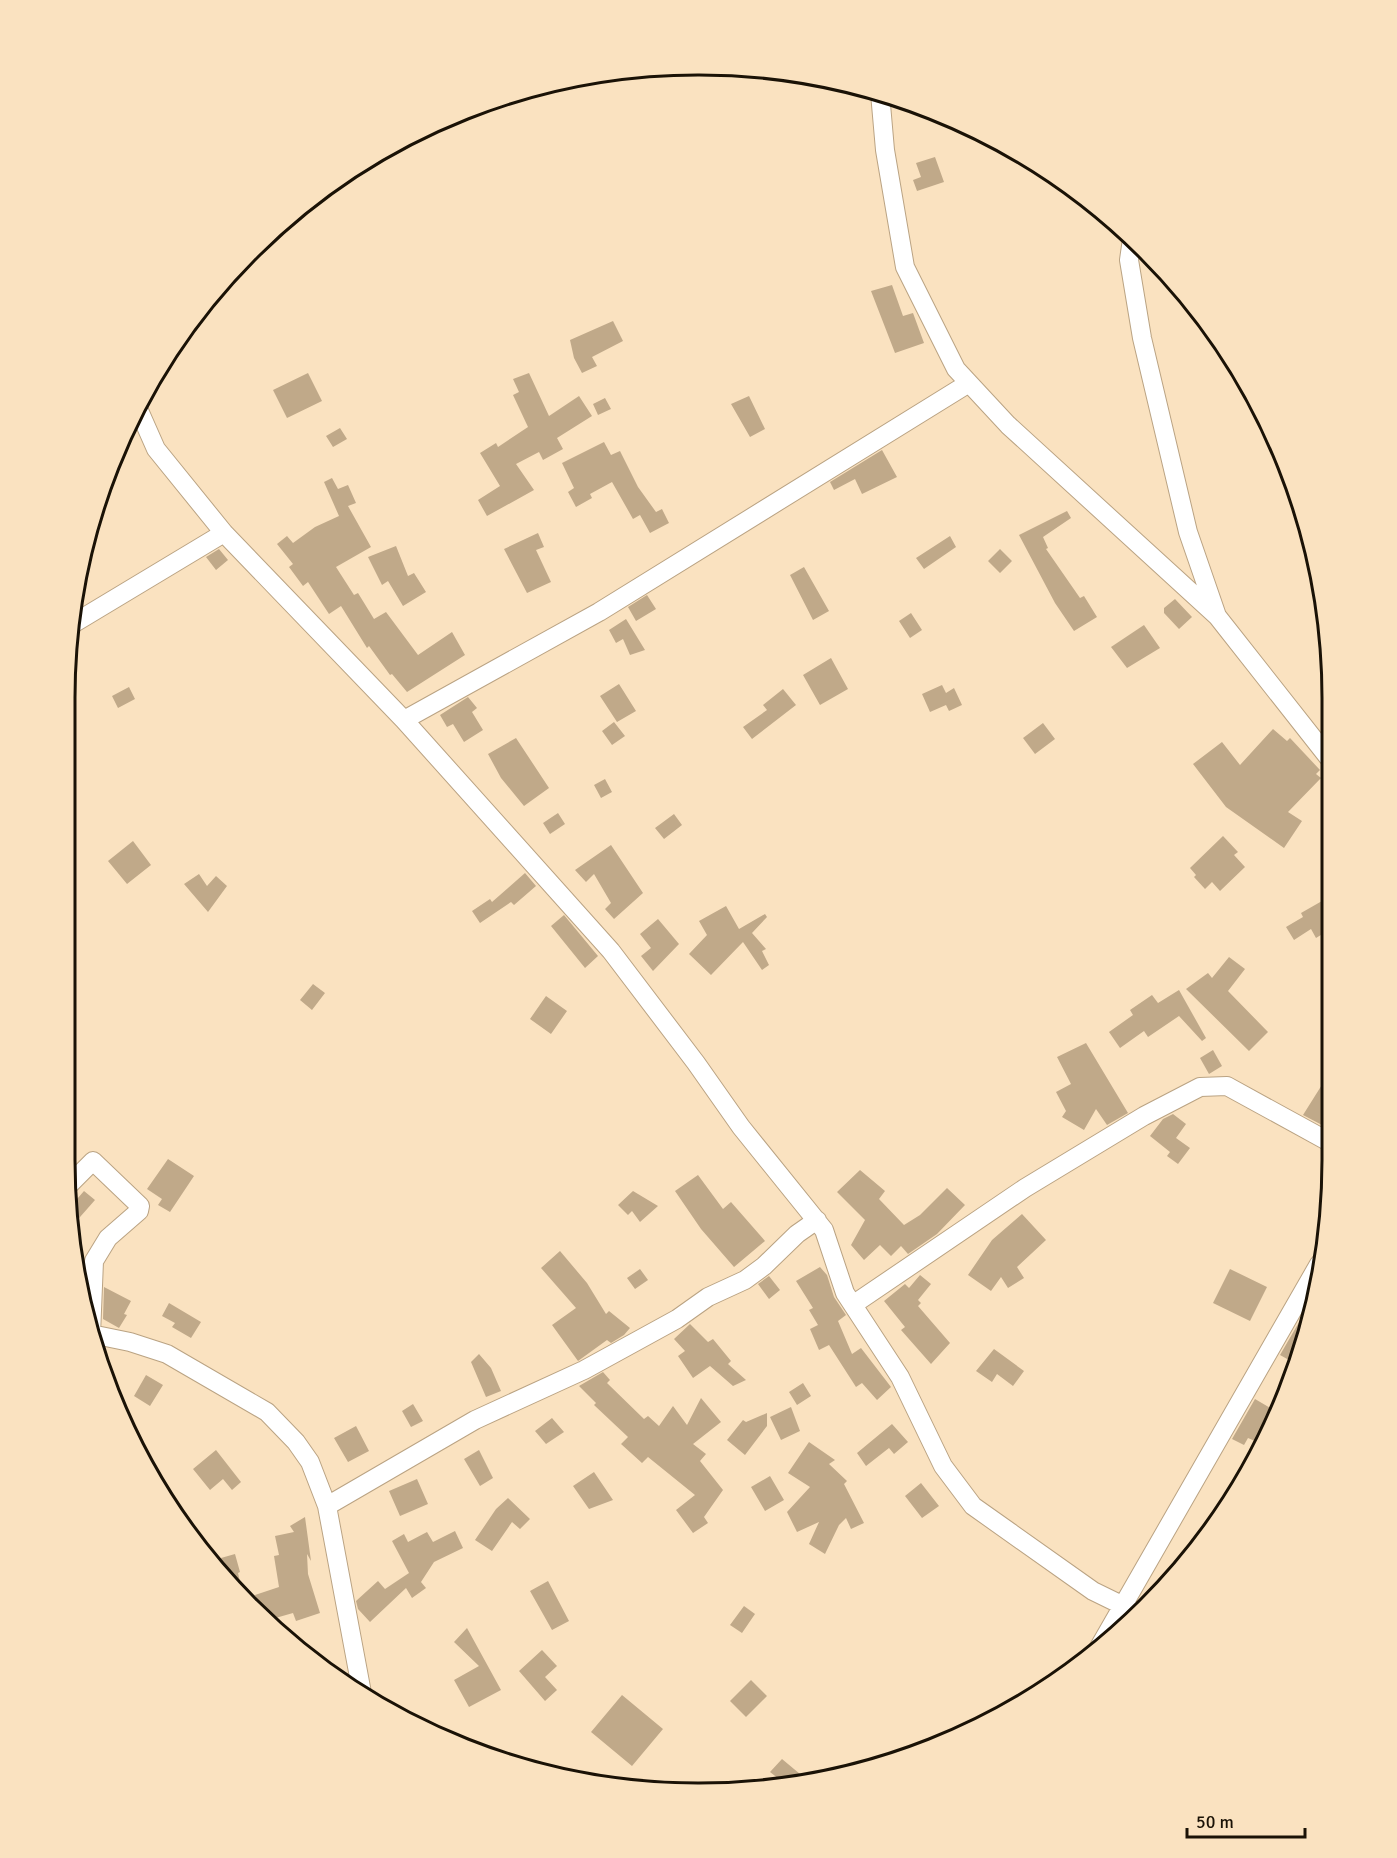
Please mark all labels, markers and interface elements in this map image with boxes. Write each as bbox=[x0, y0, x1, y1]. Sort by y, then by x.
scale bar bbox=[1187, 1801, 1306, 1839]
text: 50 m bbox=[1196, 1811, 1234, 1833]

